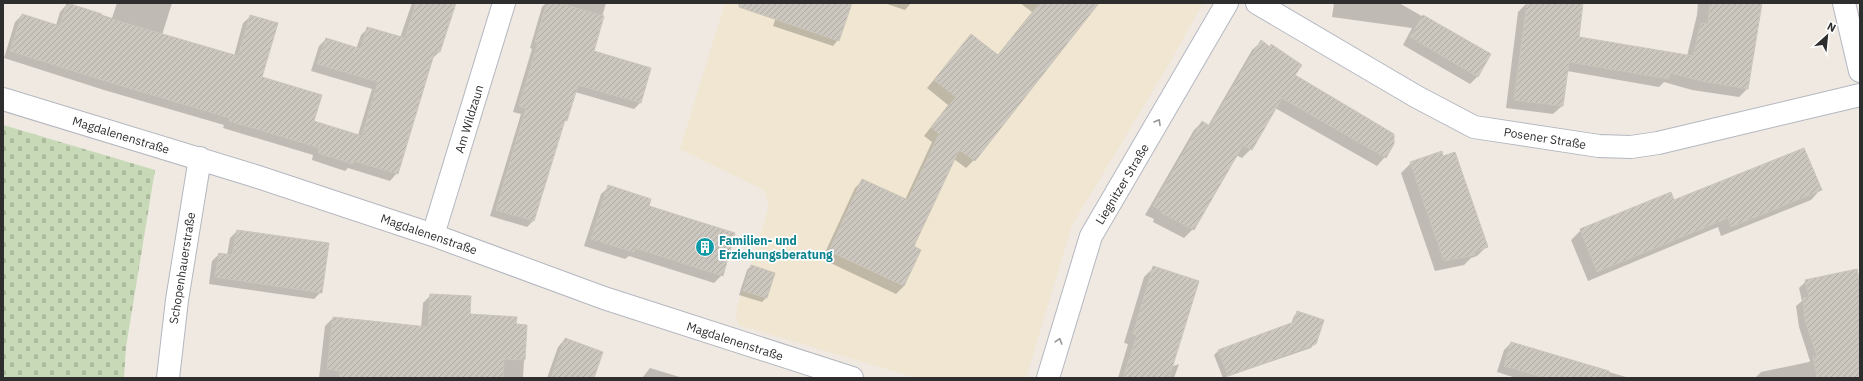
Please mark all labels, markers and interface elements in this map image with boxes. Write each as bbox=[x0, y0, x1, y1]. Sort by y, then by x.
north arrow bbox=[1807, 16, 1847, 56]
text: N bbox=[1825, 19, 1838, 35]
street label: Am Wildzaun bbox=[452, 83, 486, 155]
street label: Magdalenenstraße bbox=[71, 113, 172, 157]
one-way arrow bbox=[1154, 119, 1161, 126]
street label: Posener Straße bbox=[1503, 124, 1588, 152]
street label: Liegnitzer Straße bbox=[1092, 141, 1152, 227]
street label: Magdalenenstraße bbox=[379, 210, 480, 258]
street label: Schopenhauerstraße bbox=[166, 211, 198, 325]
place label: Familien- und Erziehungsberatung bbox=[719, 233, 833, 262]
building icon: Familien- und Erziehungsberatung bbox=[694, 236, 716, 258]
street label: Magdalenenstraße bbox=[685, 318, 786, 364]
one-way arrow bbox=[1054, 337, 1063, 344]

